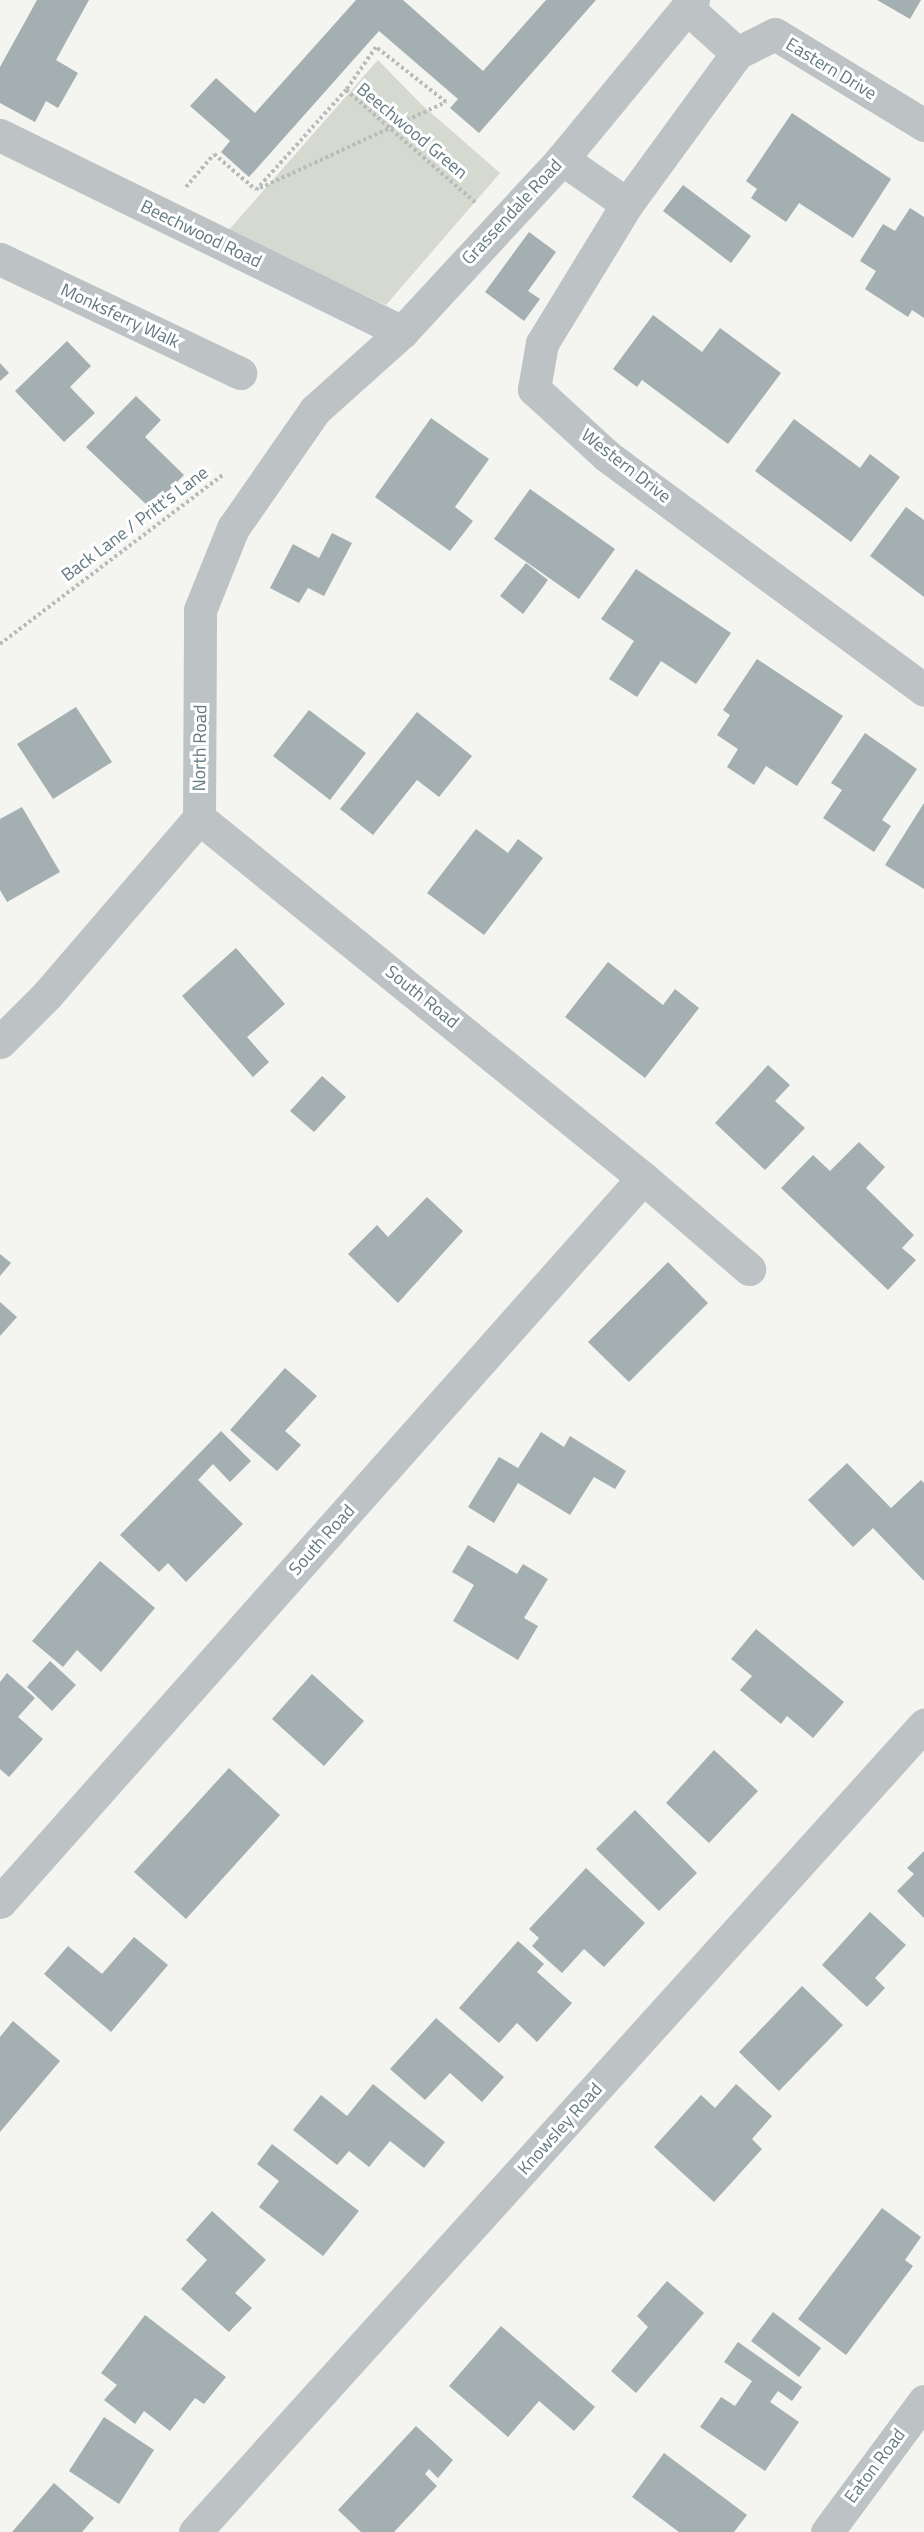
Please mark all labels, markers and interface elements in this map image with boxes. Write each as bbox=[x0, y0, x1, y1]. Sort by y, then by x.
street label: Eastern Drive bbox=[782, 33, 880, 105]
street label: Beechwood Green bbox=[352, 78, 472, 184]
street label: Grassendale Road bbox=[458, 155, 566, 269]
street label: Beechwood Road bbox=[137, 195, 265, 273]
street label: Monksferry Walk bbox=[57, 279, 183, 353]
street label: Western Drive bbox=[577, 424, 675, 508]
street label: Back Lane / Pritt's Lane bbox=[57, 462, 213, 586]
street label: North Road bbox=[188, 704, 212, 792]
street label: South Road bbox=[381, 961, 463, 1033]
street label: South Road bbox=[285, 1500, 359, 1580]
street label: Knowsley Road bbox=[513, 2079, 607, 2179]
street label: Eaton Road bbox=[840, 2425, 910, 2507]

